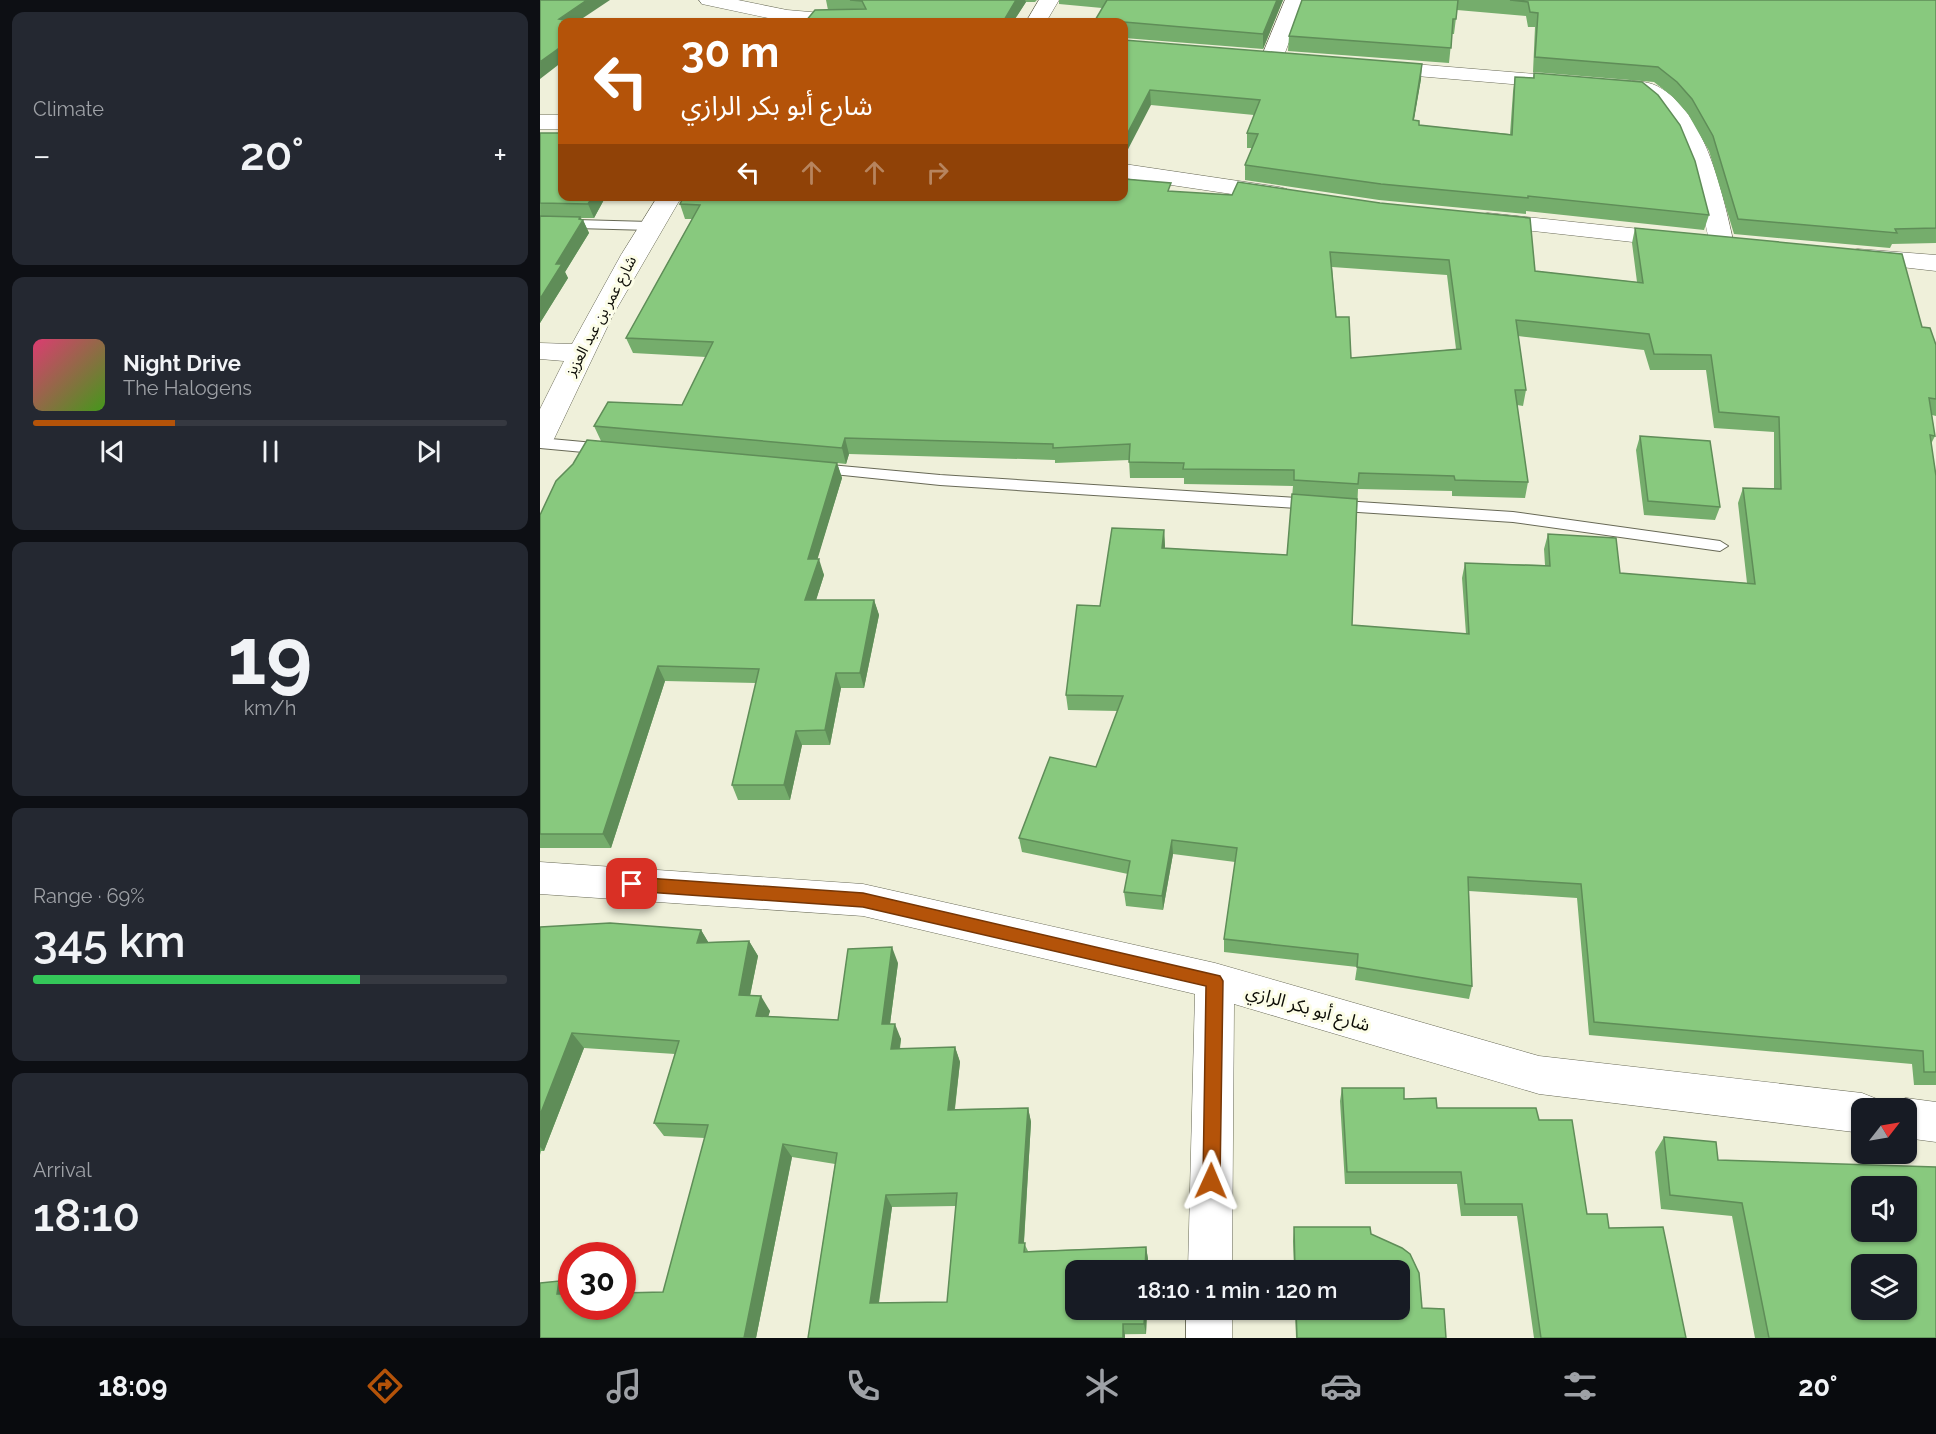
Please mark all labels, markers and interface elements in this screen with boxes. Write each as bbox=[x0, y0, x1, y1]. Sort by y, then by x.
text: 30 m bbox=[681, 28, 779, 77]
icon: left bbox=[582, 42, 660, 120]
text: شارع أبو بكر الرازي bbox=[681, 90, 873, 121]
text: Climate bbox=[33, 97, 104, 121]
text: 20° bbox=[240, 128, 304, 181]
text: − bbox=[33, 136, 51, 175]
text: + bbox=[493, 136, 507, 175]
icon: left bbox=[732, 156, 765, 189]
icon: ahead bbox=[795, 156, 828, 189]
icon: ahead bbox=[858, 156, 891, 189]
icon: right bbox=[921, 156, 954, 189]
street label: شارع عمر بن عبد العزيز bbox=[561, 253, 643, 381]
text: Night Drive bbox=[123, 350, 241, 376]
text: The Halogens bbox=[123, 376, 252, 400]
icon: previous bbox=[96, 435, 129, 468]
icon: pause bbox=[254, 435, 287, 468]
icon: next bbox=[412, 435, 445, 468]
text: 19 bbox=[228, 611, 312, 702]
text: km/h bbox=[244, 696, 296, 720]
pin bbox=[606, 858, 657, 909]
icon: arrive bbox=[615, 867, 648, 900]
text: Range · 69% bbox=[33, 884, 145, 908]
text: 345 km bbox=[33, 915, 185, 968]
street label: شارع أبو بكر الرازي bbox=[1243, 980, 1373, 1039]
north arrow bbox=[1851, 1098, 1917, 1164]
map controls bbox=[1851, 1098, 1917, 1320]
position arrow bbox=[1179, 1149, 1243, 1213]
text: Arrival bbox=[33, 1158, 92, 1182]
button: sound bbox=[1851, 1176, 1917, 1242]
text: 18:10 bbox=[33, 1189, 140, 1242]
speed limit sign: 30 bbox=[558, 1242, 636, 1320]
button: layers bbox=[1851, 1254, 1917, 1320]
text: 18:10 · 1 min · 120 m bbox=[1138, 1277, 1337, 1303]
icon: directions bbox=[364, 1365, 406, 1407]
icon: music bbox=[603, 1365, 645, 1407]
icon: phone bbox=[842, 1365, 884, 1407]
icon: climate bbox=[1081, 1365, 1123, 1407]
icon: car bbox=[1320, 1365, 1362, 1407]
icon: filters bbox=[1559, 1365, 1601, 1407]
text: 18:09 bbox=[99, 1371, 167, 1402]
text: 20° bbox=[1798, 1371, 1837, 1402]

